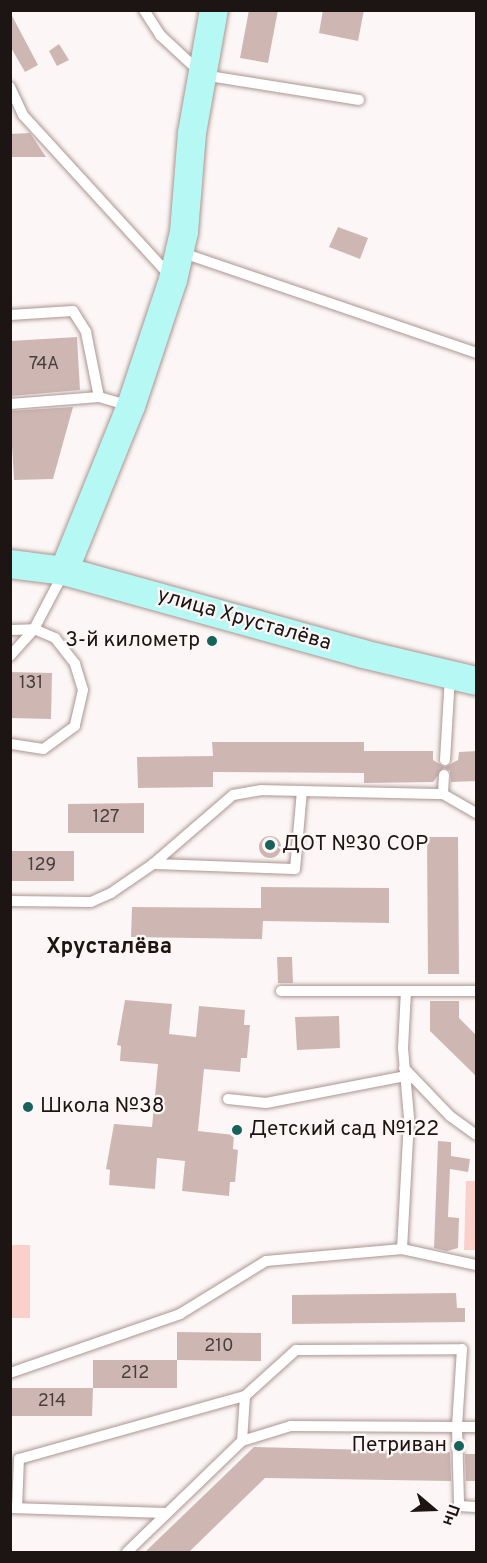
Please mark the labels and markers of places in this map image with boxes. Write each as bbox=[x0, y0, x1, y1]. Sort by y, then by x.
place label: 3-й километр bbox=[65, 628, 200, 654]
marker: 3-й километр bbox=[205, 634, 219, 648]
place label: ДОТ №30 СОР bbox=[282, 832, 429, 858]
marker: ДОТ №30 СОР bbox=[263, 838, 277, 852]
place label: Школа №38 bbox=[40, 1094, 164, 1120]
marker: Школа №38 bbox=[21, 1100, 35, 1114]
place label: Детский сад №122 bbox=[249, 1117, 439, 1143]
marker: Детский сад №122 bbox=[230, 1123, 244, 1137]
place label: Петриван bbox=[352, 1433, 447, 1459]
marker: Петриван bbox=[452, 1439, 466, 1453]

